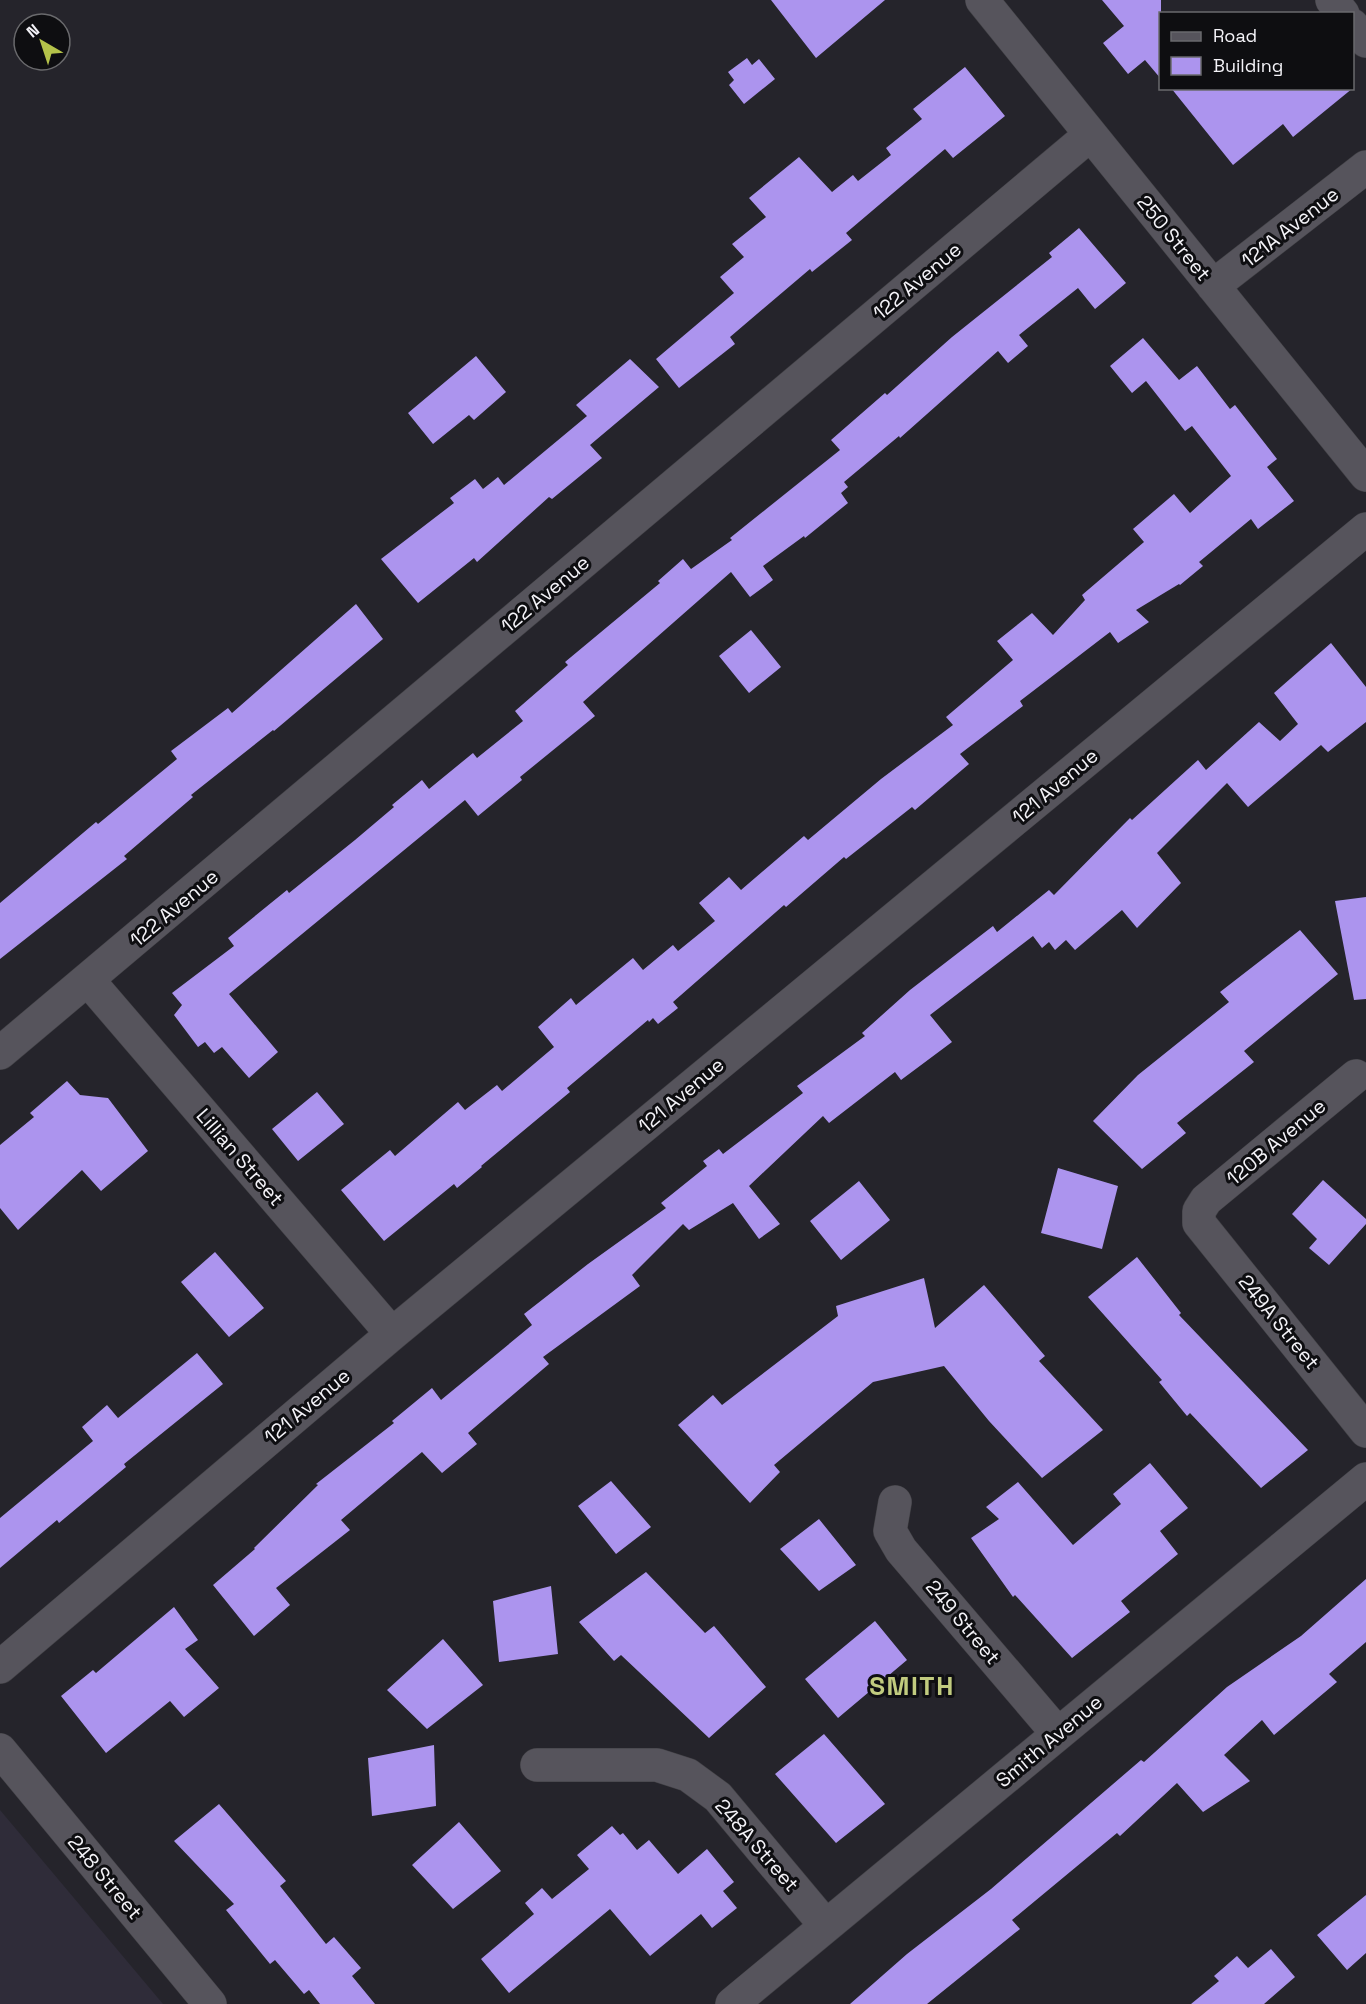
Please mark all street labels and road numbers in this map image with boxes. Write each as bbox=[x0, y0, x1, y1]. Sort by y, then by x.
street label: 121A Avenue bbox=[1236, 181, 1344, 273]
street label: 250 Street bbox=[1131, 190, 1217, 286]
street label: 122 Avenue bbox=[867, 236, 967, 326]
street label: 122 Avenue bbox=[495, 549, 595, 639]
street label: 121 Avenue bbox=[1007, 743, 1103, 829]
street label: 122 Avenue bbox=[124, 863, 224, 953]
street label: 121 Avenue bbox=[633, 1052, 729, 1138]
street label: 120B Avenue bbox=[1221, 1093, 1331, 1191]
street label: Lillian Street bbox=[191, 1103, 289, 1211]
street label: 249A Street bbox=[1233, 1269, 1325, 1375]
street label: 121 Avenue bbox=[259, 1363, 355, 1449]
street label: 249 Street bbox=[920, 1574, 1006, 1670]
street label: Smith Avenue bbox=[990, 1689, 1108, 1793]
street label: 248A Street bbox=[709, 1793, 805, 1897]
street label: 248 Street bbox=[62, 1829, 148, 1925]

